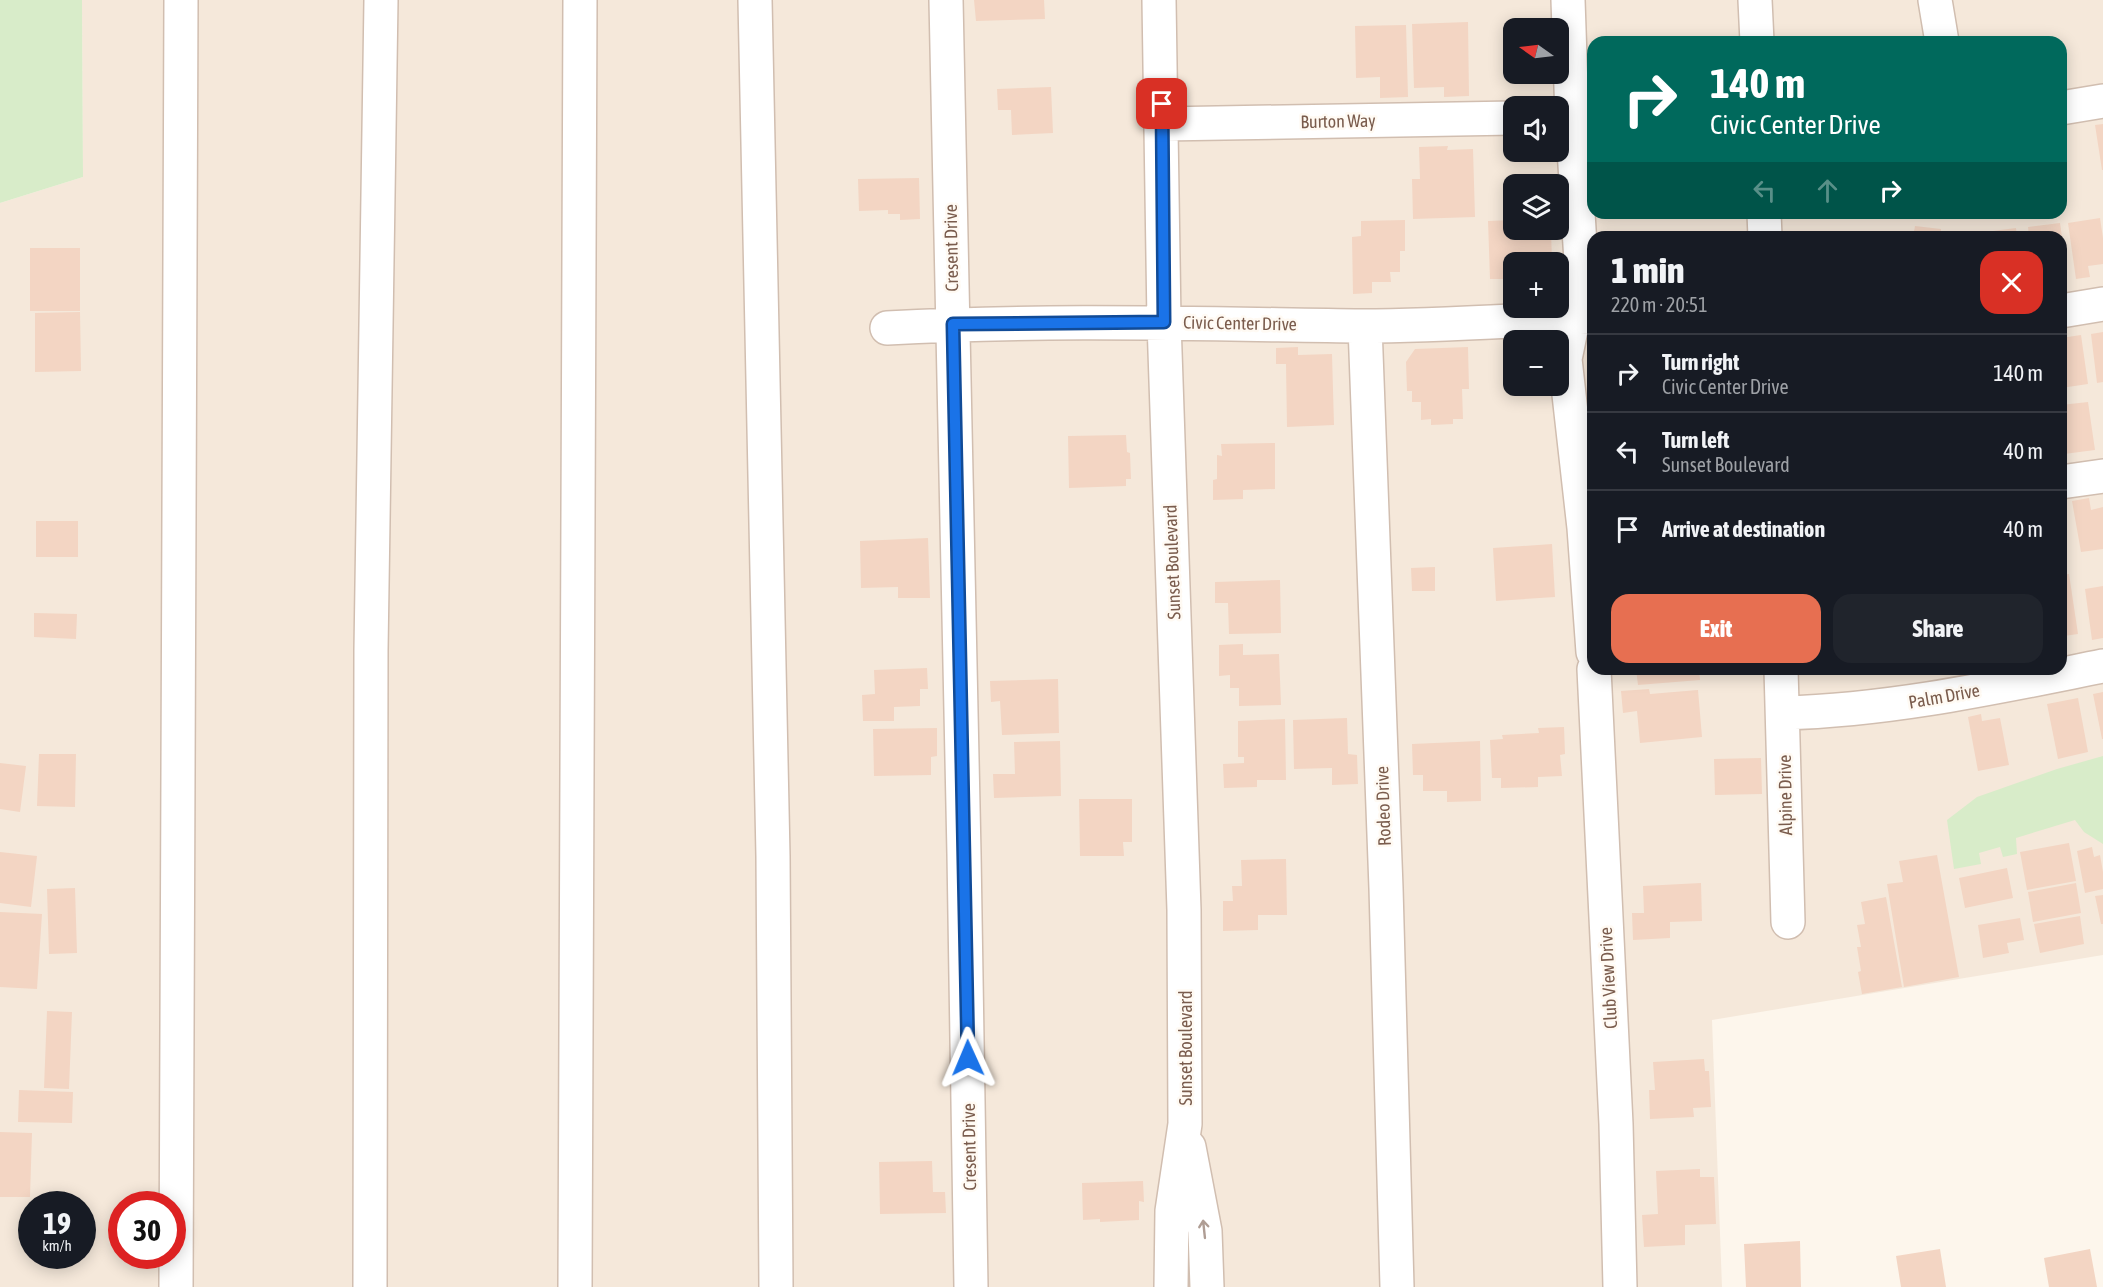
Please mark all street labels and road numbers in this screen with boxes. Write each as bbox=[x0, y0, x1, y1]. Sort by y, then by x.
street label: Burton Way bbox=[1300, 110, 1376, 132]
street label: Cresent Drive bbox=[940, 204, 962, 292]
street label: Civic Center Drive bbox=[1183, 312, 1297, 334]
street label: Sunset Boulevard bbox=[1160, 504, 1184, 620]
street label: Palm Drive bbox=[1907, 679, 1981, 713]
street label: Alpine Drive bbox=[1774, 755, 1796, 835]
street label: Rodeo Drive bbox=[1371, 766, 1395, 846]
street label: Club View Drive bbox=[1595, 927, 1621, 1029]
street label: Sunset Boulevard bbox=[1175, 991, 1196, 1105]
street label: Cresent Drive bbox=[958, 1103, 980, 1191]

